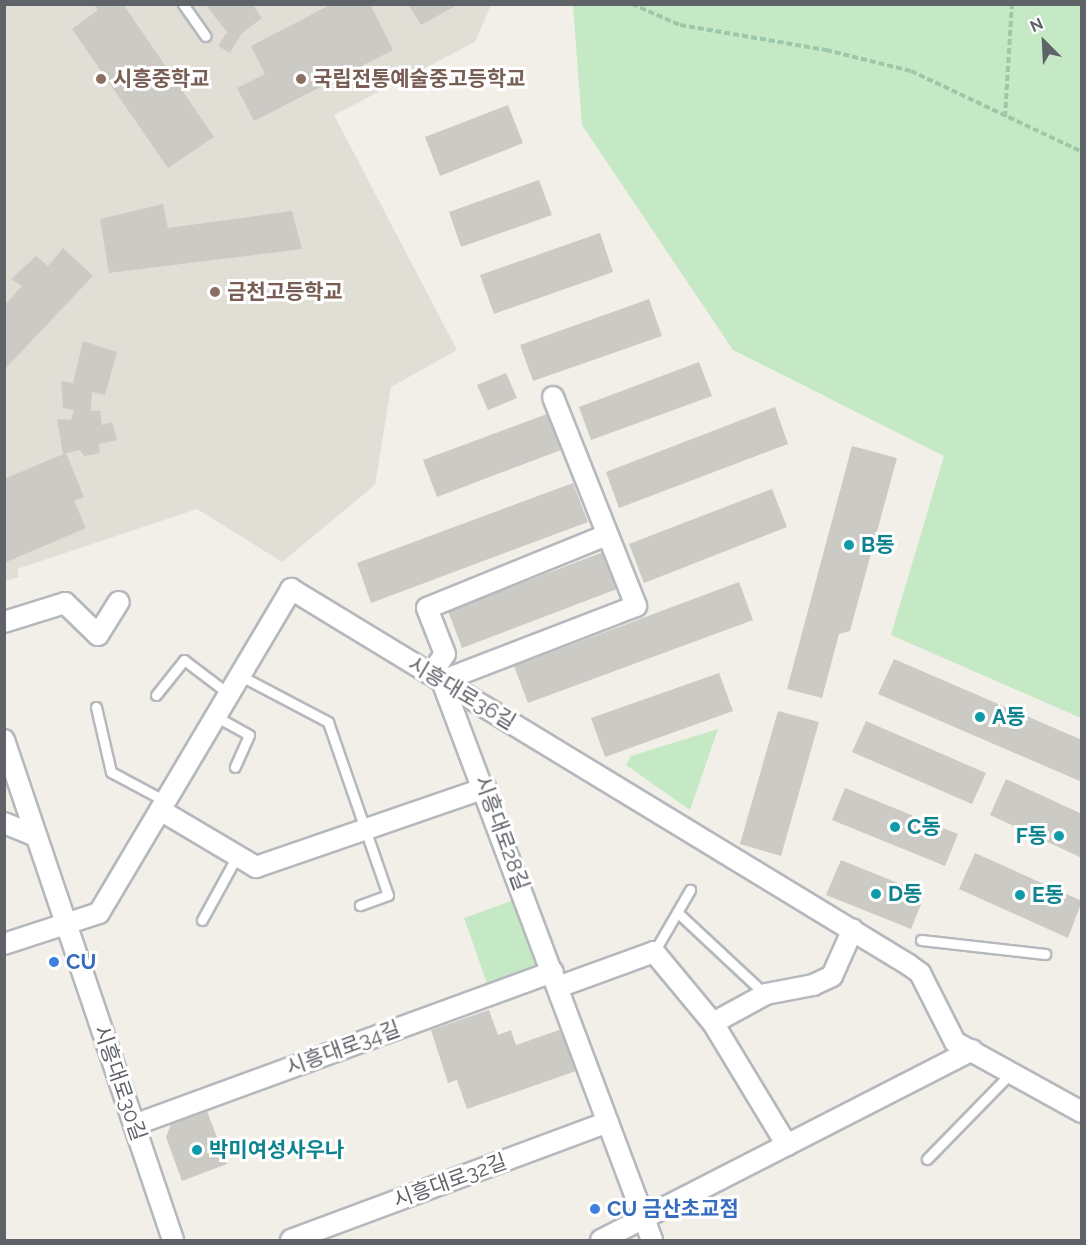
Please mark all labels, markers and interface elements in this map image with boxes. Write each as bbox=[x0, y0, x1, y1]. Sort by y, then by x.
north arrow bbox=[1014, 12, 1074, 72]
text: N bbox=[1027, 14, 1046, 36]
place label: 시흥중학교 bbox=[113, 66, 210, 92]
place label: 국립전통예술중고등학교 bbox=[313, 66, 526, 92]
marker: 시흥중학교 bbox=[94, 72, 108, 86]
marker: 국립전통예술중고등학교 bbox=[294, 72, 308, 86]
place label: 금천고등학교 bbox=[227, 279, 343, 305]
marker: 금천고등학교 bbox=[208, 285, 222, 299]
place label: B동 bbox=[861, 532, 895, 558]
marker: B동 bbox=[842, 538, 856, 552]
street label: 시흥대로36길 bbox=[404, 651, 520, 735]
place label: A동 bbox=[992, 704, 1025, 730]
marker: A동 bbox=[973, 710, 987, 724]
street label: 시흥대로28길 bbox=[470, 772, 534, 894]
place label: C동 bbox=[907, 814, 941, 840]
marker: C동 bbox=[888, 820, 902, 834]
place label: F동 bbox=[1016, 823, 1047, 849]
marker: F동 bbox=[1052, 829, 1066, 843]
place label: D동 bbox=[888, 881, 922, 907]
place label: E동 bbox=[1032, 882, 1064, 908]
marker: D동 bbox=[869, 887, 883, 901]
marker: E동 bbox=[1013, 888, 1027, 902]
place label: CU bbox=[66, 949, 96, 975]
marker: CU bbox=[47, 955, 61, 969]
street label: 시흥대로34길 bbox=[283, 1016, 403, 1080]
street label: 시흥대로30길 bbox=[88, 1022, 152, 1144]
place label: 박미여성사우나 bbox=[209, 1137, 344, 1163]
marker: 박미여성사우나 bbox=[190, 1143, 204, 1157]
street label: 시흥대로32길 bbox=[390, 1149, 510, 1213]
place label: CU 금산초교점 bbox=[607, 1196, 739, 1222]
marker: CU 금산초교점 bbox=[588, 1202, 602, 1216]

